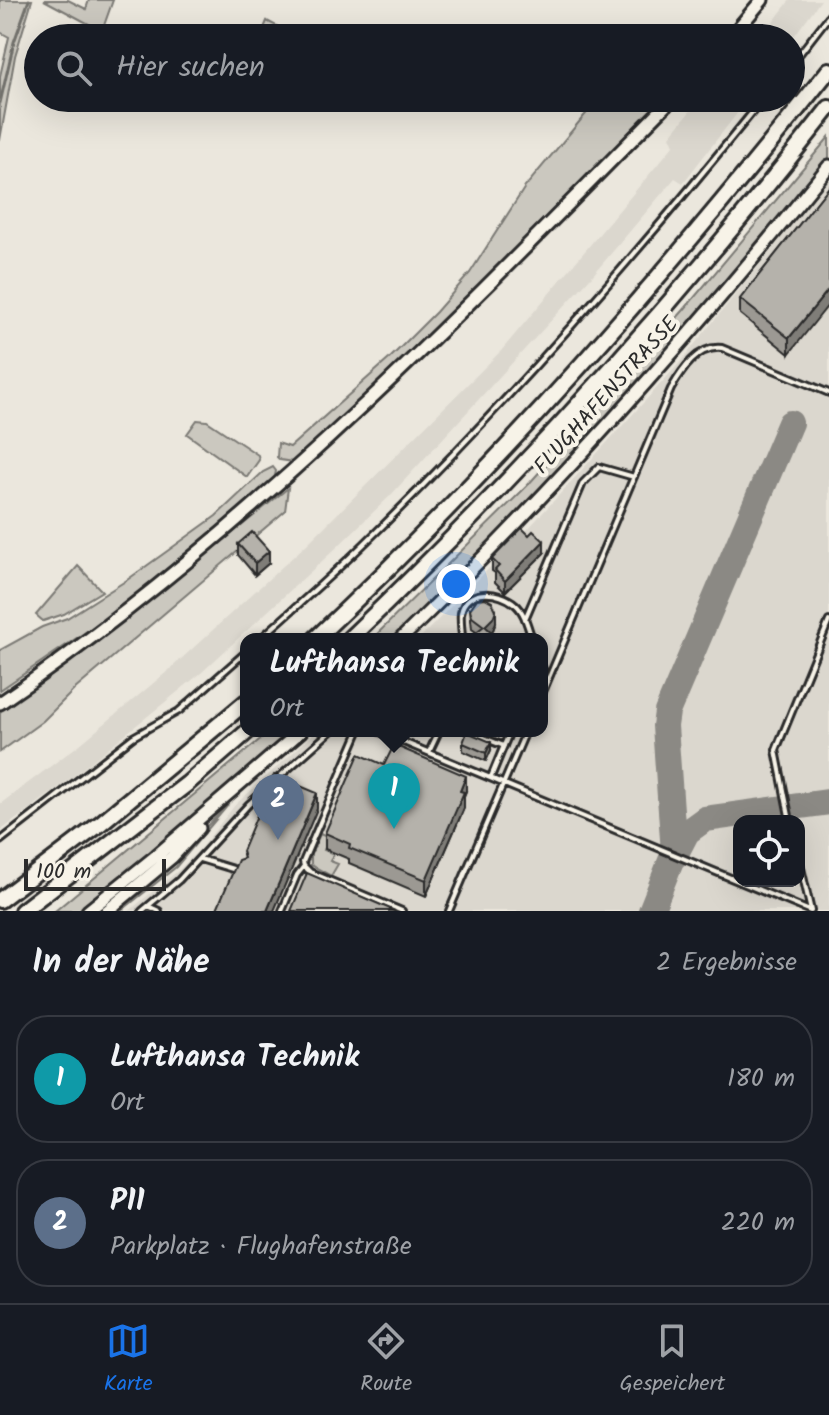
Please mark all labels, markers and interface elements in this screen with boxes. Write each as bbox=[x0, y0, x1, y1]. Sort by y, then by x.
search box bbox=[24, 24, 805, 112]
text: Hier suchen bbox=[116, 44, 265, 92]
icon: search bbox=[52, 46, 96, 90]
street label: FLUGHAFENSTRASSE bbox=[526, 308, 689, 483]
your location bbox=[436, 564, 476, 604]
popup bbox=[240, 633, 548, 737]
text: Lufthansa Technik bbox=[270, 640, 518, 688]
text: Ort bbox=[270, 688, 304, 730]
pin: 1 bbox=[368, 763, 420, 829]
pin: 2 bbox=[252, 774, 304, 840]
map controls bbox=[733, 815, 805, 887]
button: locate bbox=[733, 815, 805, 887]
scale bar bbox=[24, 855, 166, 891]
text: 100 m bbox=[36, 855, 91, 890]
text: In der Nähe bbox=[32, 936, 210, 990]
text: 2 Ergebnisse bbox=[656, 942, 797, 984]
text: Lufthansa Technik bbox=[110, 1034, 359, 1082]
text: 1 bbox=[56, 1058, 64, 1100]
text: 180 m bbox=[727, 1058, 795, 1100]
text: Ort bbox=[110, 1082, 145, 1124]
text: P11 bbox=[110, 1178, 145, 1226]
text: 2 bbox=[52, 1202, 68, 1244]
text: 220 m bbox=[721, 1202, 795, 1244]
text: Parkplatz · Flughafenstraße bbox=[110, 1226, 412, 1268]
tab: Karte bbox=[104, 1319, 153, 1402]
tab: Route bbox=[360, 1319, 412, 1402]
tab: Gespeichert bbox=[620, 1319, 725, 1402]

